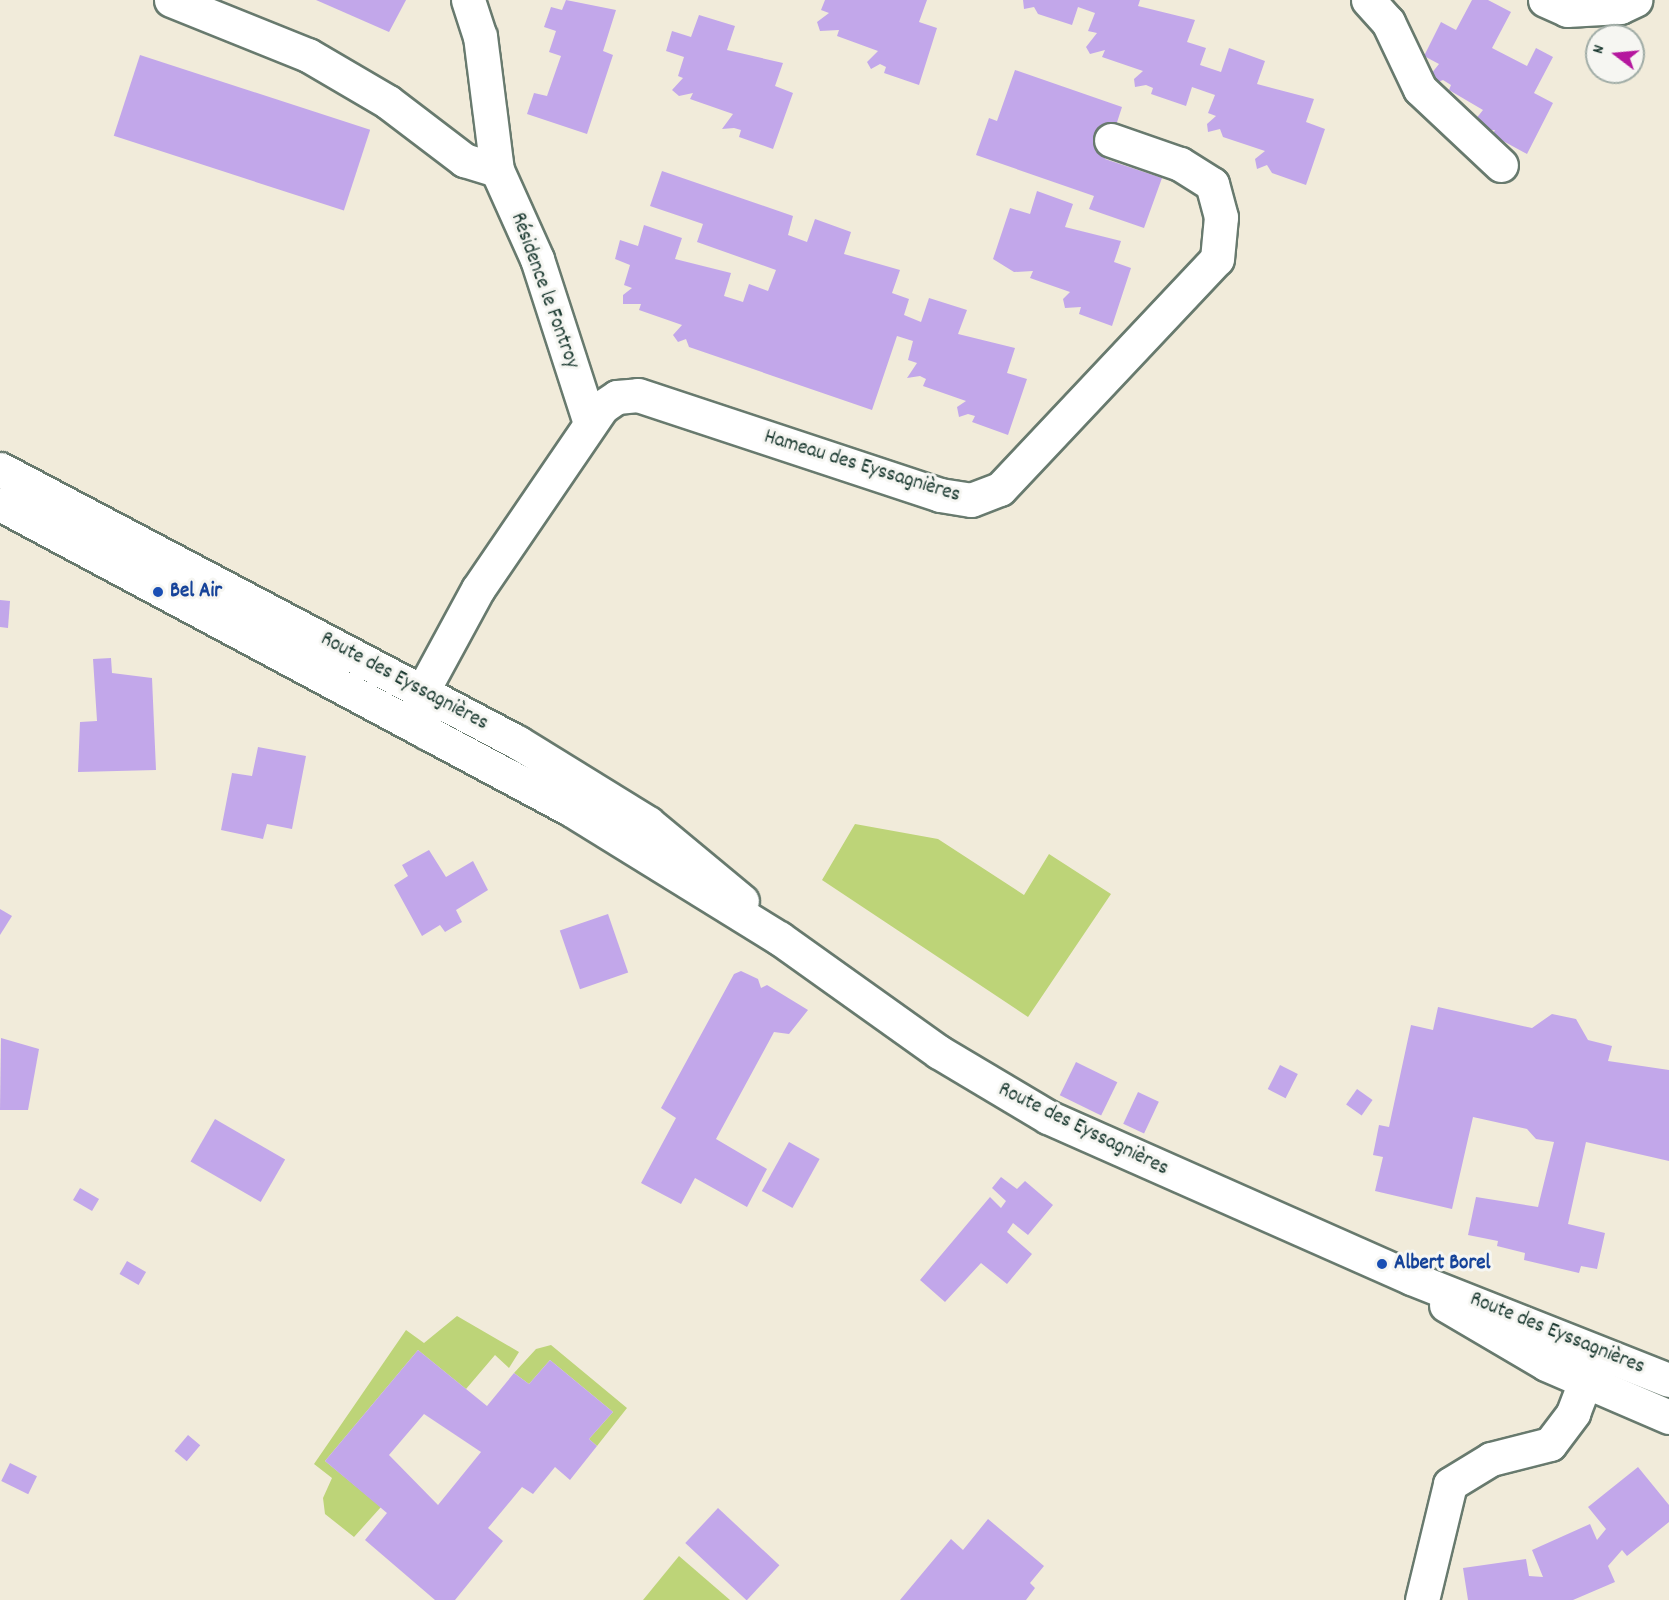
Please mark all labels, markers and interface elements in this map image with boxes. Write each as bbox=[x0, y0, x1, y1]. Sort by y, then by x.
north arrow bbox=[1585, 24, 1645, 84]
text: N bbox=[1587, 42, 1611, 56]
street label: Résidence le Fontroy bbox=[504, 210, 584, 372]
street label: Hameau des Eyssagnières bbox=[761, 425, 963, 509]
place label: Bel Air bbox=[170, 579, 222, 605]
marker: Bel Air bbox=[151, 585, 165, 599]
street label: Route des Eyssagnières bbox=[316, 627, 492, 737]
street label: Route des Eyssagnières bbox=[994, 1078, 1172, 1182]
place label: Albert Borel bbox=[1394, 1251, 1490, 1277]
marker: Albert Borel bbox=[1375, 1257, 1389, 1271]
street label: Route des Eyssagnières bbox=[1466, 1287, 1648, 1381]

